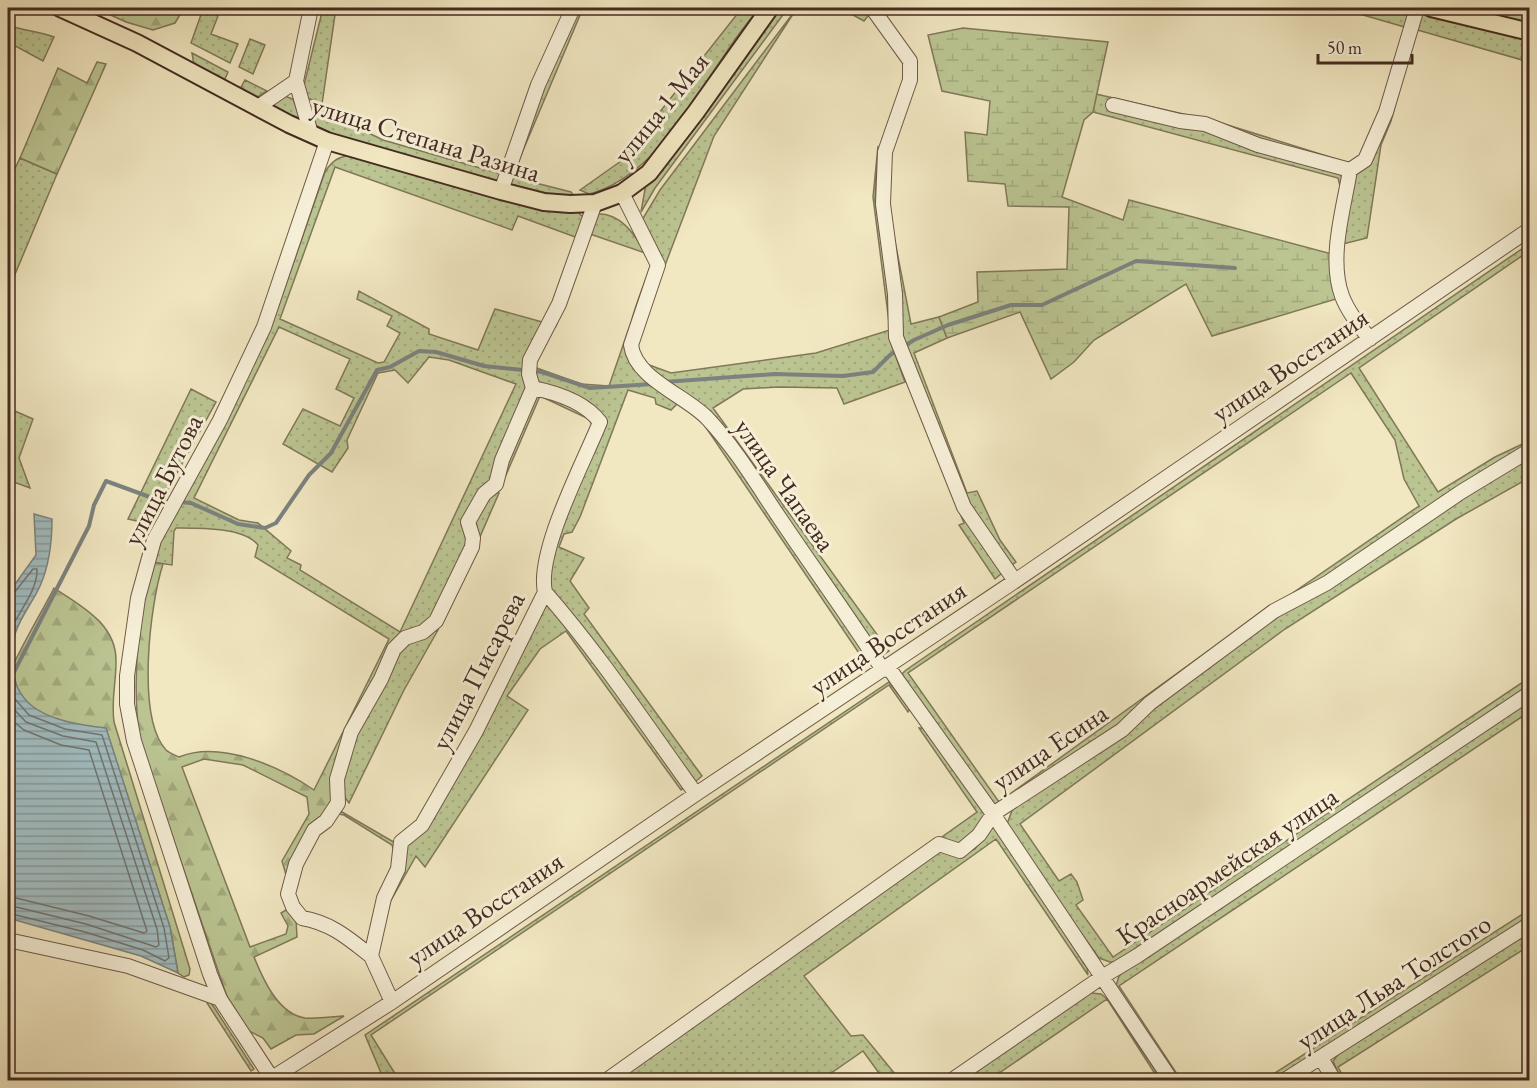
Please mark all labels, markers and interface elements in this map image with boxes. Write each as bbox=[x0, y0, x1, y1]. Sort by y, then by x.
scale bar bbox=[1318, 27, 1412, 65]
text: 50 m bbox=[1327, 36, 1362, 59]
street label: улица 1 Мая bbox=[605, 45, 716, 171]
street label: улица Степана Разина bbox=[308, 87, 545, 190]
street label: улица Восстания bbox=[1205, 299, 1375, 430]
street label: улица Бутова bbox=[115, 408, 211, 551]
street label: улица Чапаева bbox=[727, 411, 844, 558]
street label: улица Восстания bbox=[803, 572, 973, 703]
street label: улица Писарева bbox=[423, 585, 533, 756]
street label: улица Есина bbox=[985, 695, 1115, 798]
street label: Красноармейская улица bbox=[1109, 778, 1345, 953]
street label: улица Восстания bbox=[400, 843, 570, 974]
street label: улица Льва Толстого bbox=[1290, 906, 1498, 1058]

